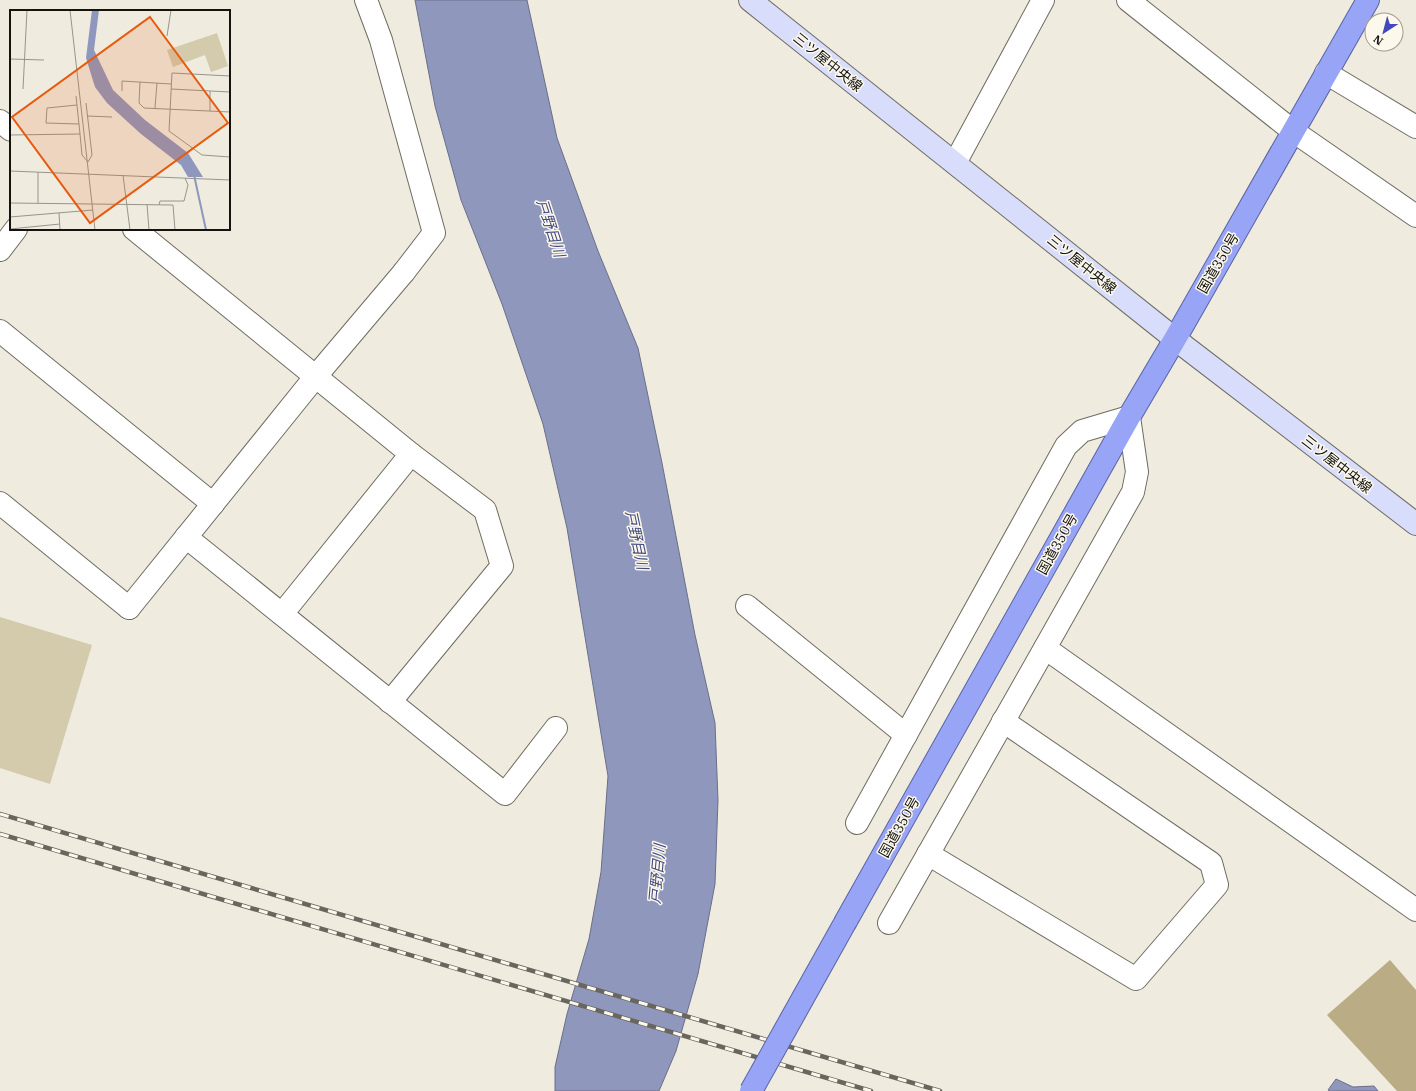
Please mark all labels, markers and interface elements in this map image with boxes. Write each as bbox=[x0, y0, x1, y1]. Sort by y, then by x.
inset map bbox=[10, 10, 230, 230]
north arrow bbox=[1364, 12, 1404, 52]
street label: 三ツ屋中央線 bbox=[790, 29, 866, 95]
text: N bbox=[1370, 32, 1386, 48]
water label: 戸野目川 bbox=[533, 197, 570, 261]
street label: 国道350号 bbox=[1193, 229, 1243, 297]
street label: 三ツ屋中央線 bbox=[1044, 231, 1120, 297]
street label: 三ツ屋中央線 bbox=[1298, 431, 1376, 497]
water label: 戸野目川 bbox=[621, 509, 653, 573]
street label: 国道350号 bbox=[1033, 510, 1081, 578]
street label: 国道350号 bbox=[875, 793, 923, 861]
water label: 戸野目川 bbox=[645, 841, 669, 905]

